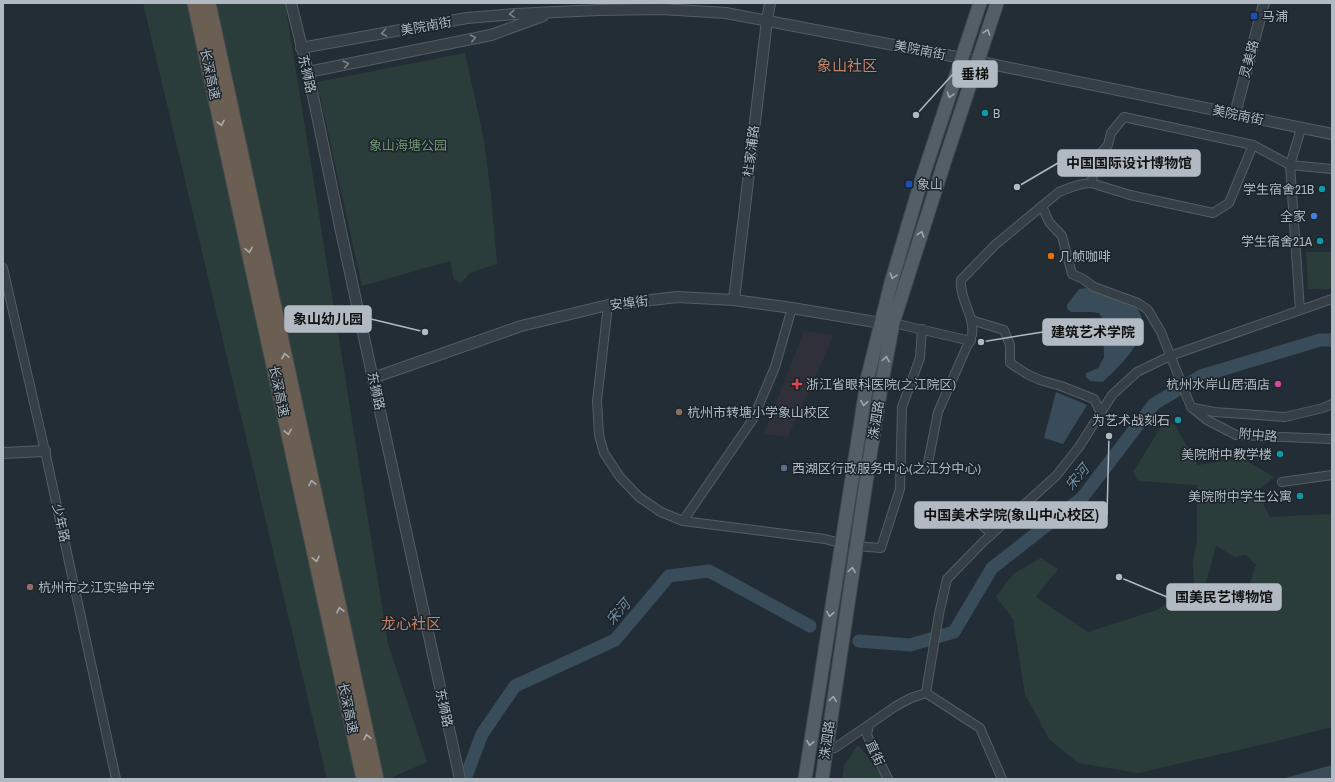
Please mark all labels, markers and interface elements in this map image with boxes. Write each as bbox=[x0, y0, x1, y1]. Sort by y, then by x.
place label: 马浦 bbox=[1262, 8, 1288, 25]
one-way arrow bbox=[509, 10, 515, 19]
marker: 马浦 bbox=[1249, 11, 1259, 21]
street label: 美院南街 bbox=[399, 13, 453, 39]
one-way arrow bbox=[381, 28, 387, 37]
one-way arrow bbox=[983, 29, 991, 36]
one-way arrow bbox=[470, 35, 476, 43]
street label: 美院南街 bbox=[893, 37, 947, 63]
street label: 灵美路 bbox=[1236, 38, 1262, 80]
street label: 长深高速 bbox=[196, 47, 224, 101]
street label: 东狮路 bbox=[294, 53, 320, 95]
district label: 象山社区 bbox=[817, 55, 877, 76]
one-way arrow bbox=[343, 61, 349, 69]
callout: 垂梯 bbox=[953, 61, 997, 87]
text: 垂梯 bbox=[961, 65, 989, 83]
one-way arrow bbox=[946, 92, 954, 99]
street label: 美院南街 bbox=[1211, 101, 1265, 129]
place label: B bbox=[993, 105, 1000, 122]
marker: B bbox=[980, 108, 990, 118]
one-way arrow bbox=[217, 120, 225, 126]
street label: 杜家浦路 bbox=[739, 124, 763, 178]
park label: 象山海塘公园 bbox=[369, 137, 447, 154]
callout: 中国国际设计博物馆 bbox=[1058, 150, 1200, 176]
text: 中国国际设计博物馆 bbox=[1066, 154, 1192, 172]
place label: 象山 bbox=[917, 176, 943, 193]
marker: 象山 bbox=[904, 179, 914, 189]
place label: 学生宿舍21B bbox=[1243, 181, 1314, 198]
marker: 学生宿舍21B bbox=[1317, 184, 1327, 194]
place label: 全家 bbox=[1280, 208, 1306, 225]
marker: 全家 bbox=[1309, 211, 1319, 221]
one-way arrow bbox=[916, 231, 925, 238]
place label: 学生宿舍21A bbox=[1241, 233, 1313, 250]
marker: 学生宿舍21A bbox=[1315, 236, 1325, 246]
one-way arrow bbox=[244, 247, 252, 253]
place label: 几帧咖啡 bbox=[1059, 248, 1111, 265]
marker: 几帧咖啡 bbox=[1046, 251, 1056, 261]
one-way arrow bbox=[889, 273, 898, 280]
street label: 安埠街 bbox=[609, 292, 649, 314]
callout: 象山幼儿园 bbox=[285, 306, 371, 332]
text: 象山幼儿园 bbox=[293, 310, 363, 328]
callout: 建筑艺术学院 bbox=[1043, 319, 1143, 345]
text: 建筑艺术学院 bbox=[1051, 323, 1135, 341]
one-way arrow bbox=[281, 353, 289, 359]
one-way arrow bbox=[882, 356, 890, 362]
street label: 长深高速 bbox=[265, 364, 293, 418]
street label: 东狮路 bbox=[364, 370, 388, 412]
place label: 浙江省眼科医院(之江院区) bbox=[806, 376, 957, 393]
place label: 杭州水岸山居酒店 bbox=[1166, 376, 1270, 393]
marker: 浙江省眼科医院(之江院区) bbox=[791, 378, 803, 390]
marker: 杭州水岸山居酒店 bbox=[1273, 379, 1283, 389]
street label: 洙泗路 bbox=[865, 399, 887, 441]
one-way arrow bbox=[860, 400, 869, 406]
place label: 杭州市转塘小学象山校区 bbox=[687, 404, 830, 421]
marker: 杭州市转塘小学象山校区 bbox=[674, 407, 684, 417]
place label: 为艺术战刻石 bbox=[1092, 412, 1170, 429]
marker: 为艺术战刻石 bbox=[1173, 415, 1183, 425]
street label: 附中路 bbox=[1238, 425, 1278, 445]
one-way arrow bbox=[284, 429, 292, 435]
place label: 美院附中教学楼 bbox=[1181, 446, 1272, 463]
marker: 美院附中教学楼 bbox=[1275, 449, 1285, 459]
water label: 宋河 bbox=[1061, 458, 1095, 494]
place label: 西湖区行政服务中心(之江分中心) bbox=[792, 460, 982, 477]
marker: 西湖区行政服务中心(之江分中心) bbox=[779, 463, 789, 473]
one-way arrow bbox=[309, 480, 317, 486]
place label: 美院附中学生公寓 bbox=[1188, 488, 1292, 505]
marker: 美院附中学生公寓 bbox=[1295, 491, 1305, 501]
street label: 少年路 bbox=[49, 502, 73, 544]
callout: 中国美术学院(象山中心校区) bbox=[915, 502, 1107, 528]
text: 中国美术学院(象山中心校区) bbox=[923, 506, 1099, 524]
one-way arrow bbox=[311, 556, 319, 562]
one-way arrow bbox=[847, 567, 856, 573]
place label: 杭州市之江实验中学 bbox=[38, 579, 155, 596]
marker: 杭州市之江实验中学 bbox=[25, 582, 35, 592]
callout: 国美民艺博物馆 bbox=[1167, 584, 1281, 610]
text: 国美民艺博物馆 bbox=[1175, 588, 1273, 606]
water label: 宋河 bbox=[602, 593, 636, 628]
one-way arrow bbox=[336, 607, 344, 613]
one-way arrow bbox=[826, 611, 835, 617]
district label: 龙心社区 bbox=[381, 613, 441, 634]
street label: 长深高速 bbox=[334, 681, 362, 735]
street label: 东狮路 bbox=[432, 687, 456, 729]
one-way arrow bbox=[828, 696, 837, 702]
street label: 洙泗路 bbox=[816, 719, 838, 761]
one-way arrow bbox=[364, 734, 372, 740]
street label: 直街 bbox=[862, 738, 888, 768]
one-way arrow bbox=[806, 740, 815, 746]

